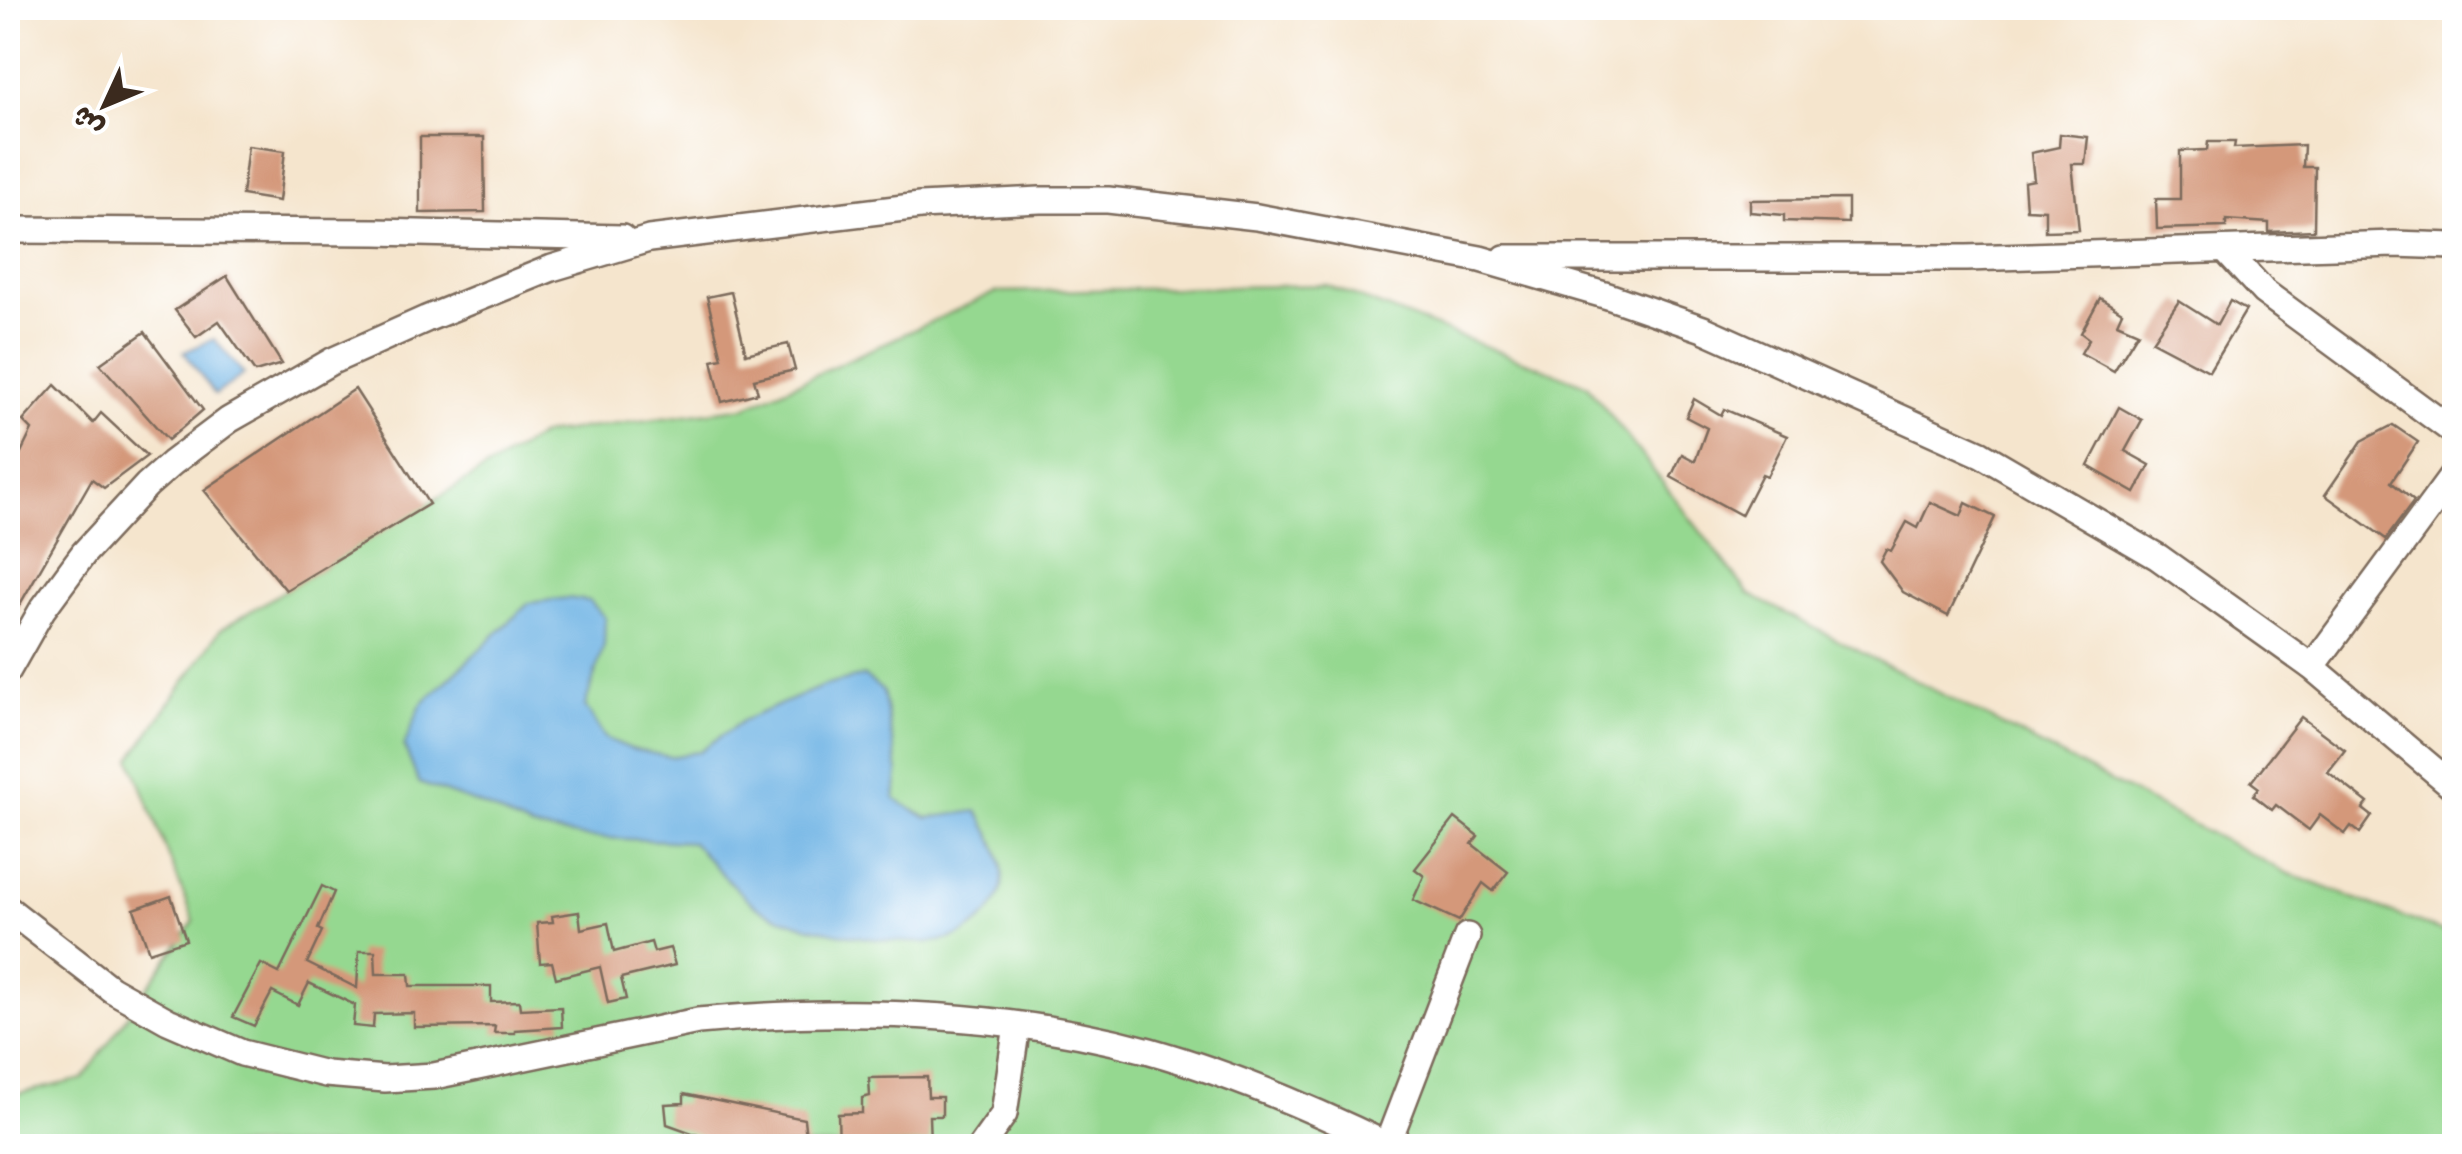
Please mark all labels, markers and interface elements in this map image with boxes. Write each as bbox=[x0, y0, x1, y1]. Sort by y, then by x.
north arrow bbox=[55, 55, 155, 155]
text: ش bbox=[66, 99, 111, 144]

